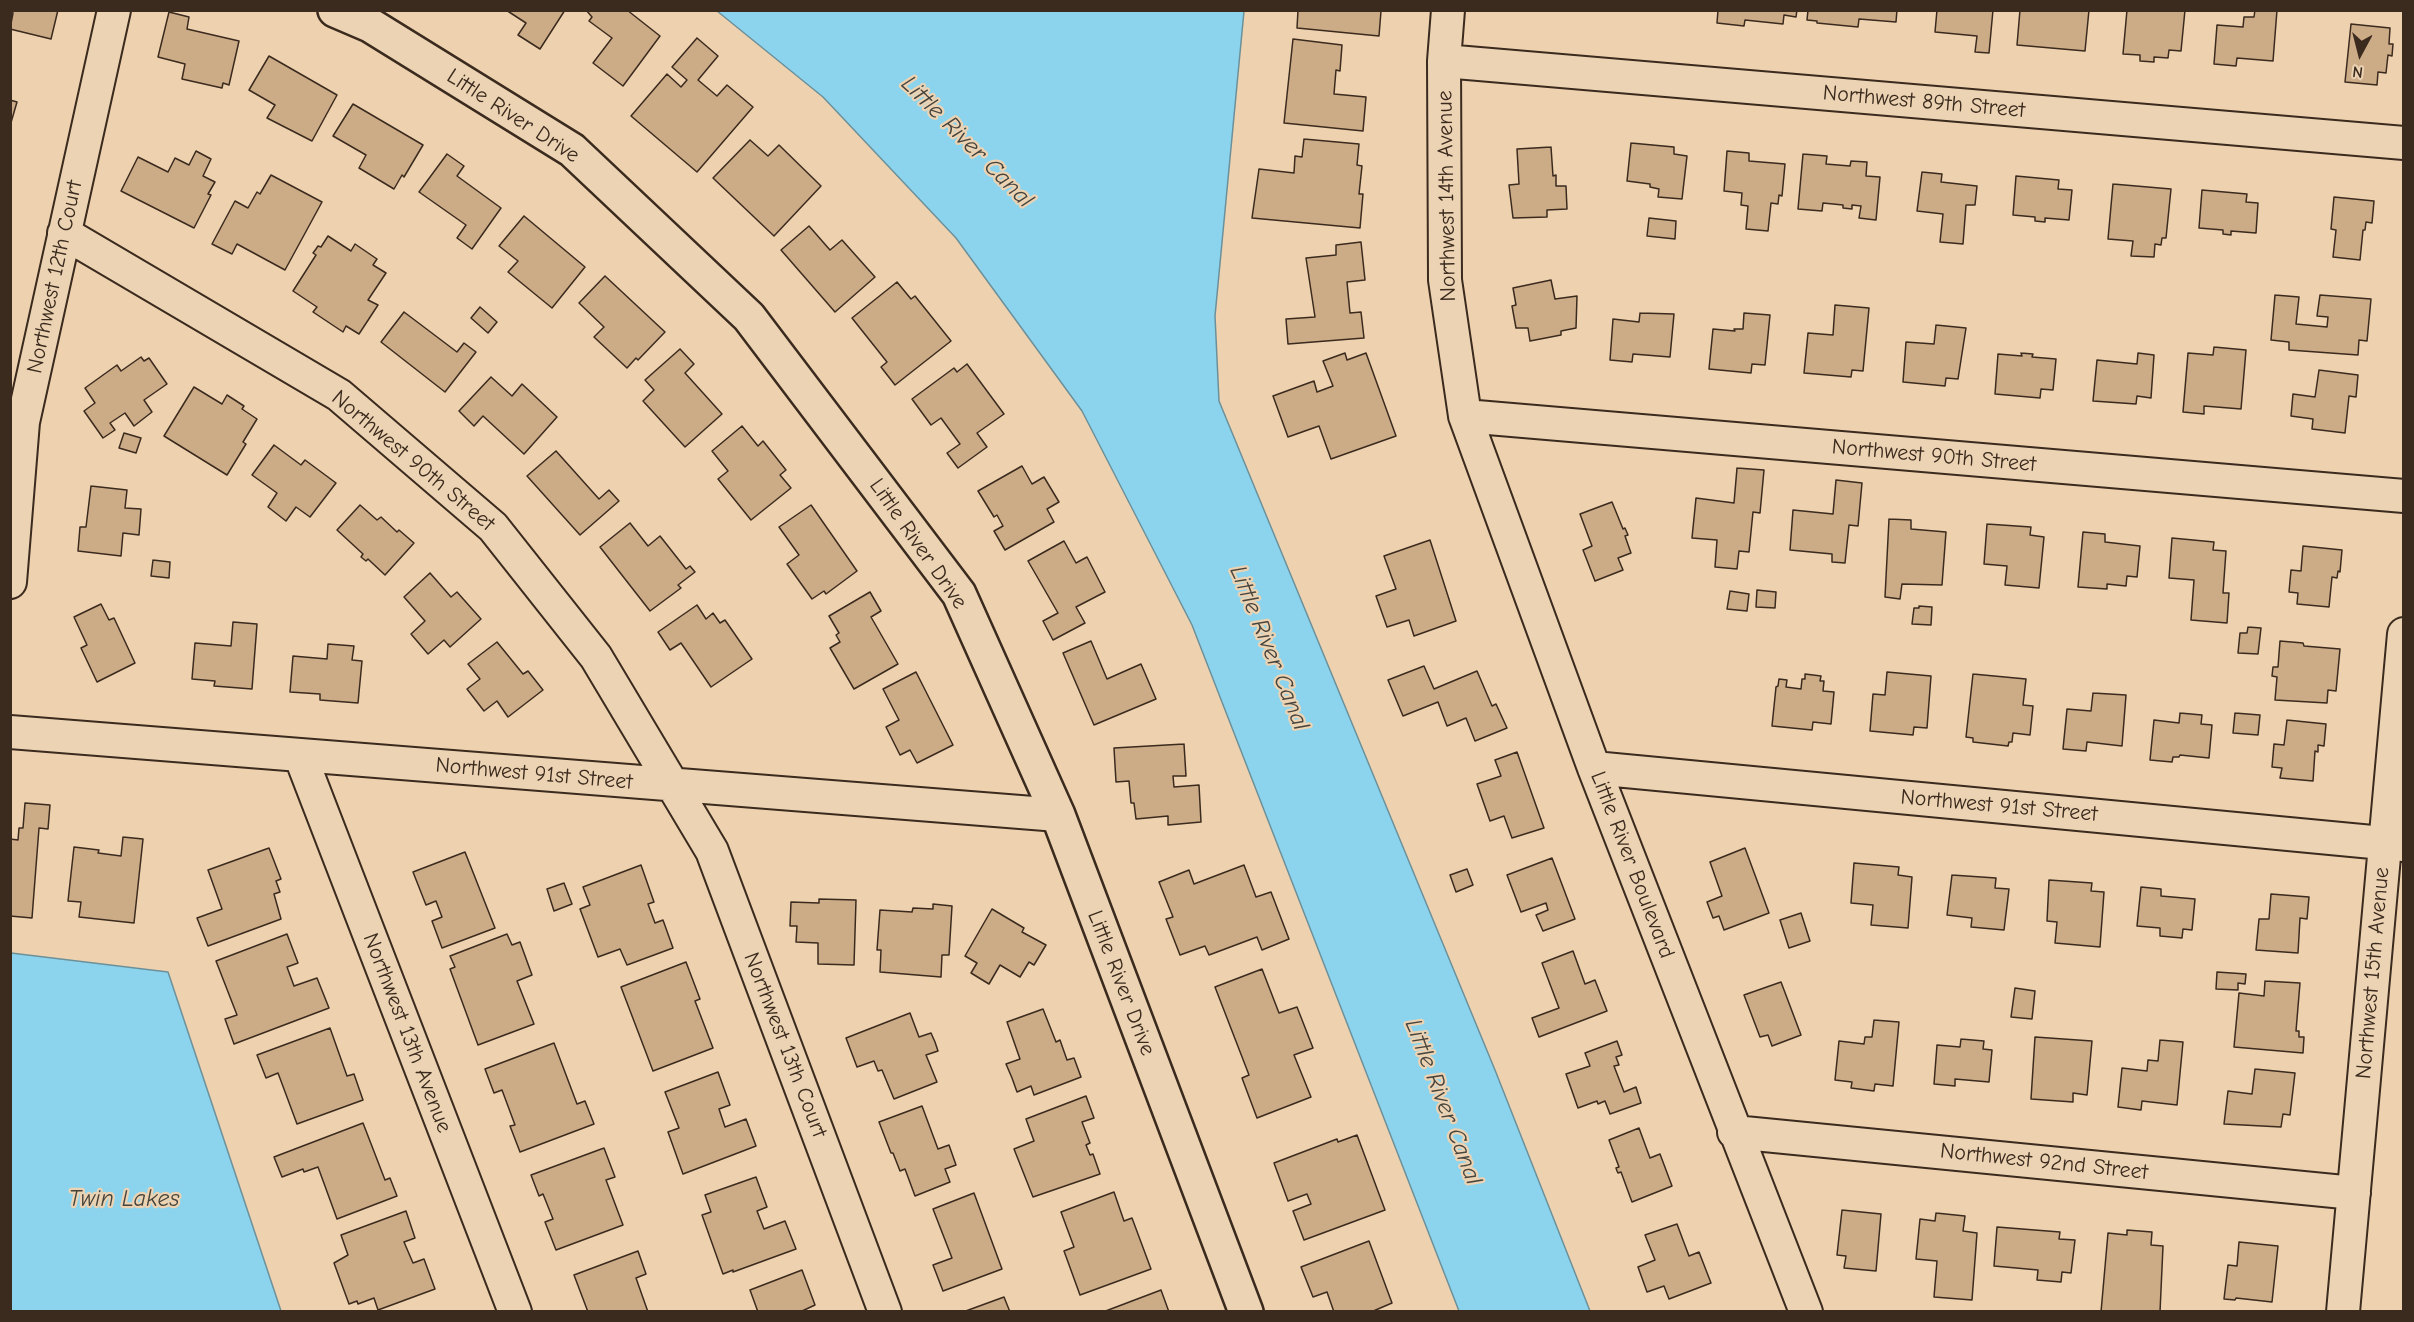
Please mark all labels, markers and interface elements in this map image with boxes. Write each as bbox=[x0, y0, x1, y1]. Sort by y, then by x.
north arrow bbox=[2330, 24, 2390, 84]
text: N bbox=[2352, 62, 2364, 81]
street label: Little River Drive bbox=[442, 63, 584, 169]
water label: Little River Canal bbox=[895, 70, 1039, 214]
street label: Northwest 89th Street bbox=[1822, 80, 2026, 124]
street label: Northwest 14th Avenue bbox=[1432, 90, 1462, 302]
street label: Northwest 12th Court bbox=[22, 178, 88, 376]
street label: Northwest 90th Street bbox=[326, 385, 500, 537]
street label: Northwest 90th Street bbox=[1831, 434, 2037, 478]
street label: Little River Drive bbox=[863, 474, 973, 614]
water label: Little River Canal bbox=[1223, 561, 1315, 735]
street label: Northwest 91st Street bbox=[434, 752, 634, 796]
street label: Little River Boulevard bbox=[1584, 768, 1680, 962]
street label: Northwest 91st Street bbox=[1899, 784, 2099, 828]
street label: Northwest 15th Avenue bbox=[2351, 866, 2395, 1080]
street label: Little River Drive bbox=[1081, 907, 1161, 1059]
street label: Northwest 13th Avenue bbox=[357, 929, 457, 1137]
street label: Northwest 13th Court bbox=[738, 949, 832, 1141]
water label: Little River Canal bbox=[1398, 1015, 1488, 1189]
street label: Northwest 92nd Street bbox=[1939, 1138, 2149, 1186]
water label: Twin Lakes bbox=[68, 1185, 180, 1213]

